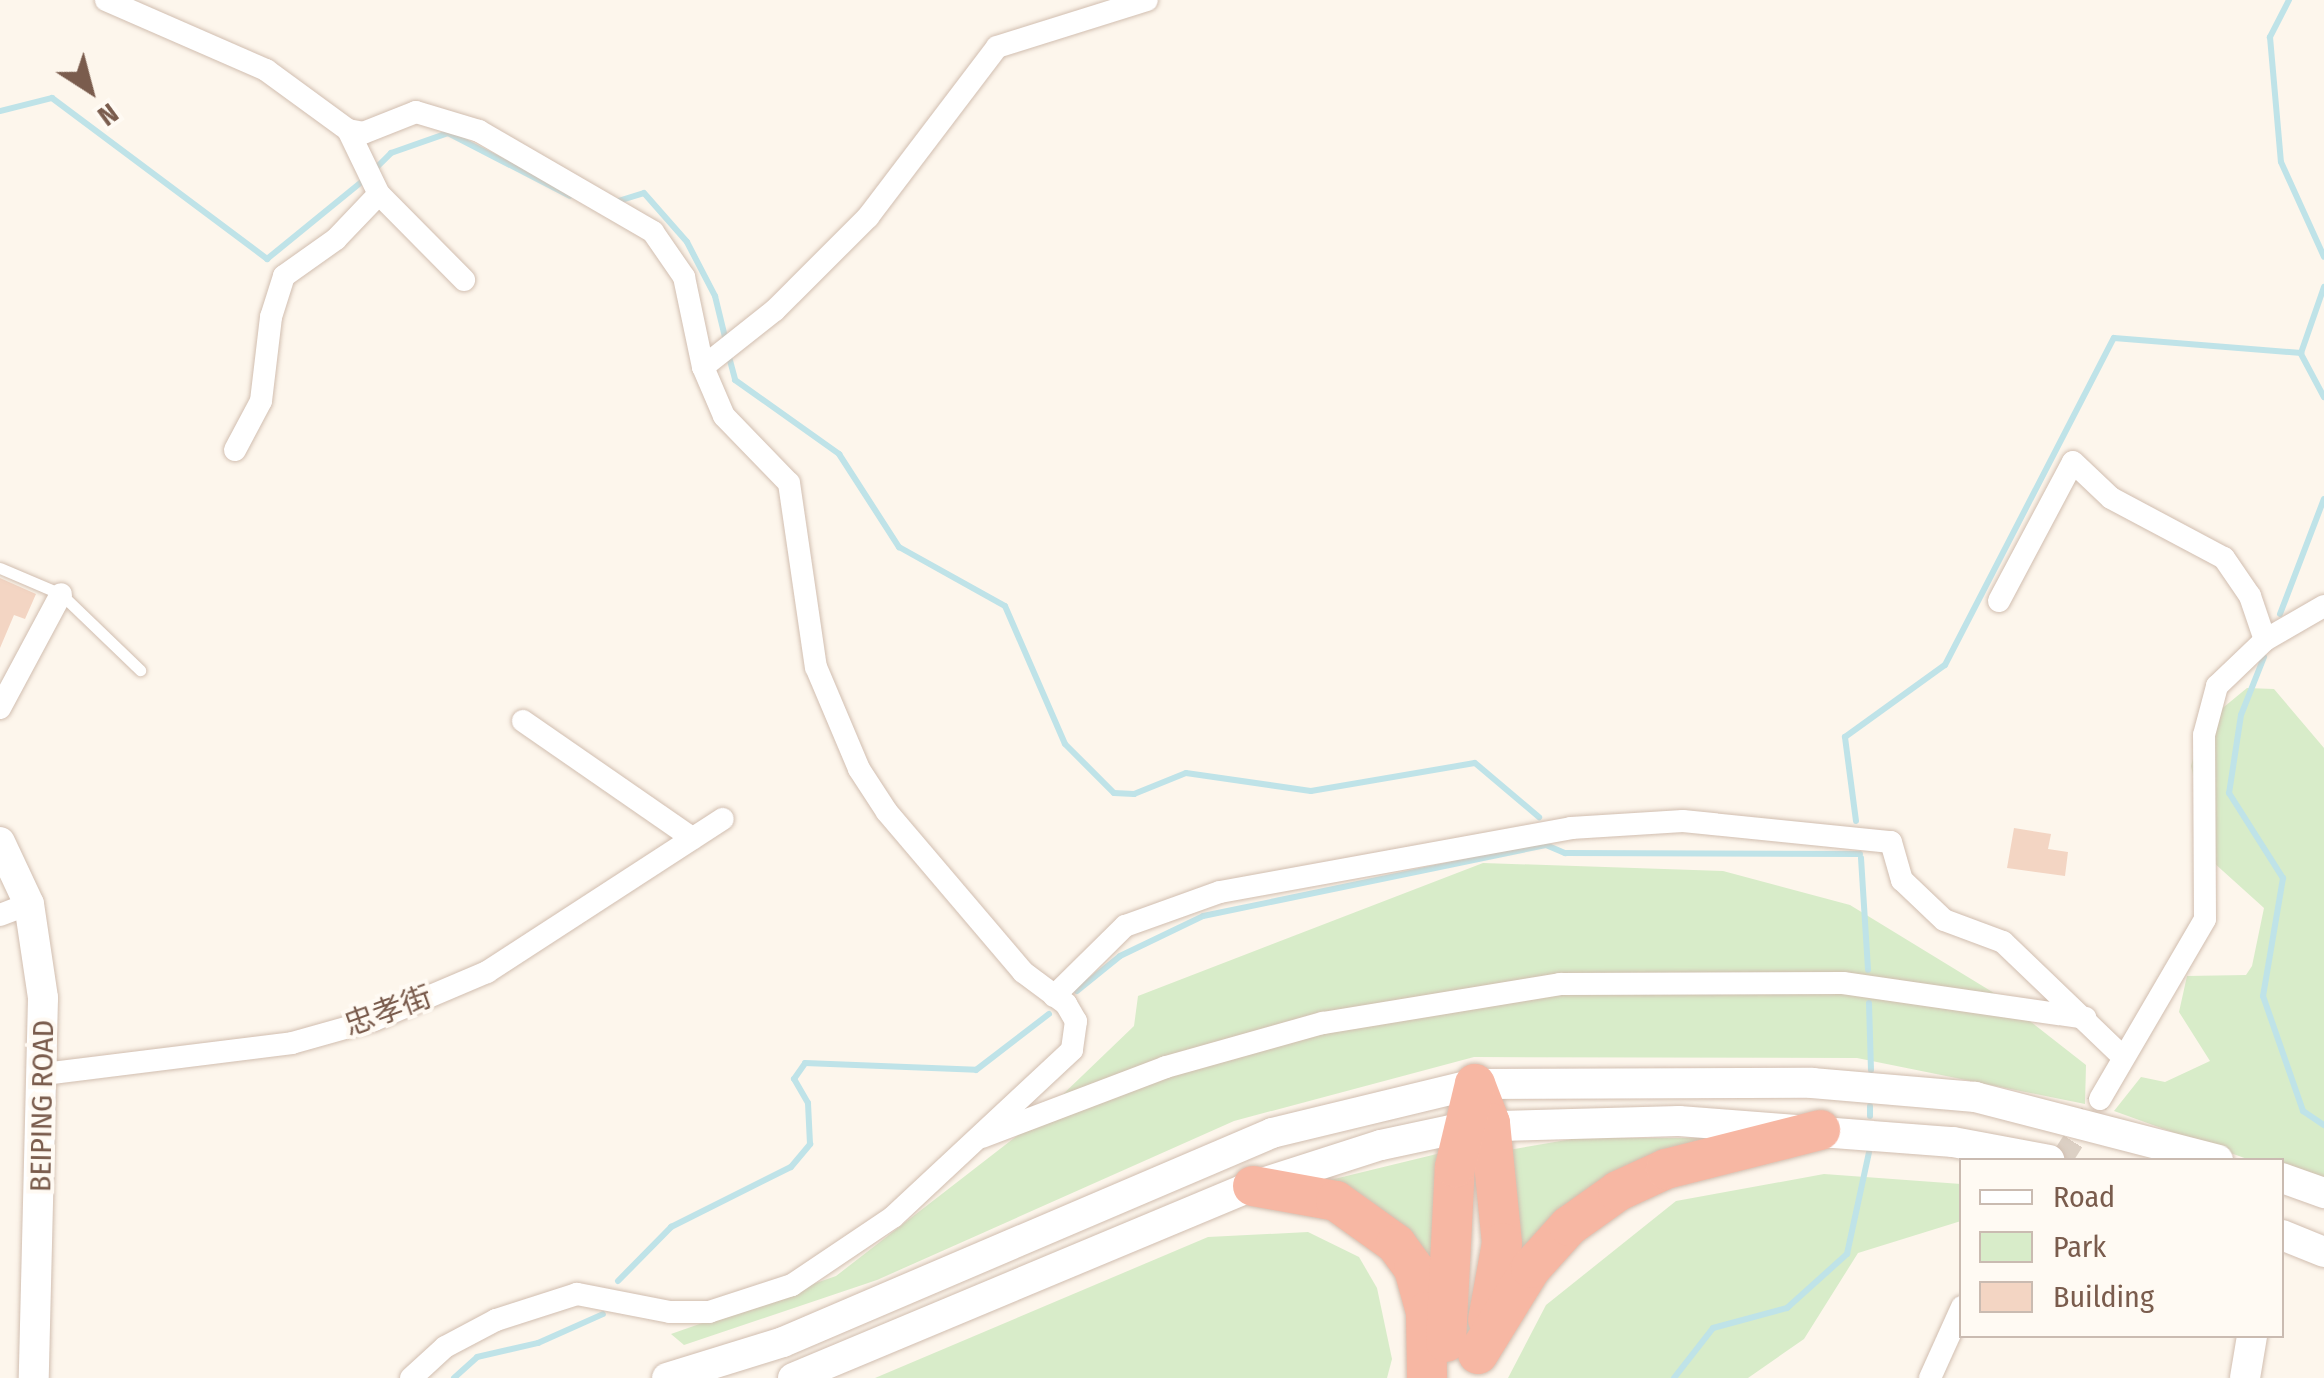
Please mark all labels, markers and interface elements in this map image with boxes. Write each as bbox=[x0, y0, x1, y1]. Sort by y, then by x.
north arrow bbox=[40, 40, 140, 140]
text: N bbox=[91, 96, 124, 133]
street label: 忠孝街 bbox=[340, 979, 436, 1043]
street label: BEIPING ROAD bbox=[23, 1020, 61, 1192]
legend bbox=[1959, 1158, 2284, 1338]
text: Road bbox=[2053, 1179, 2115, 1215]
text: Park bbox=[2053, 1229, 2106, 1265]
text: Building bbox=[2053, 1279, 2154, 1315]

